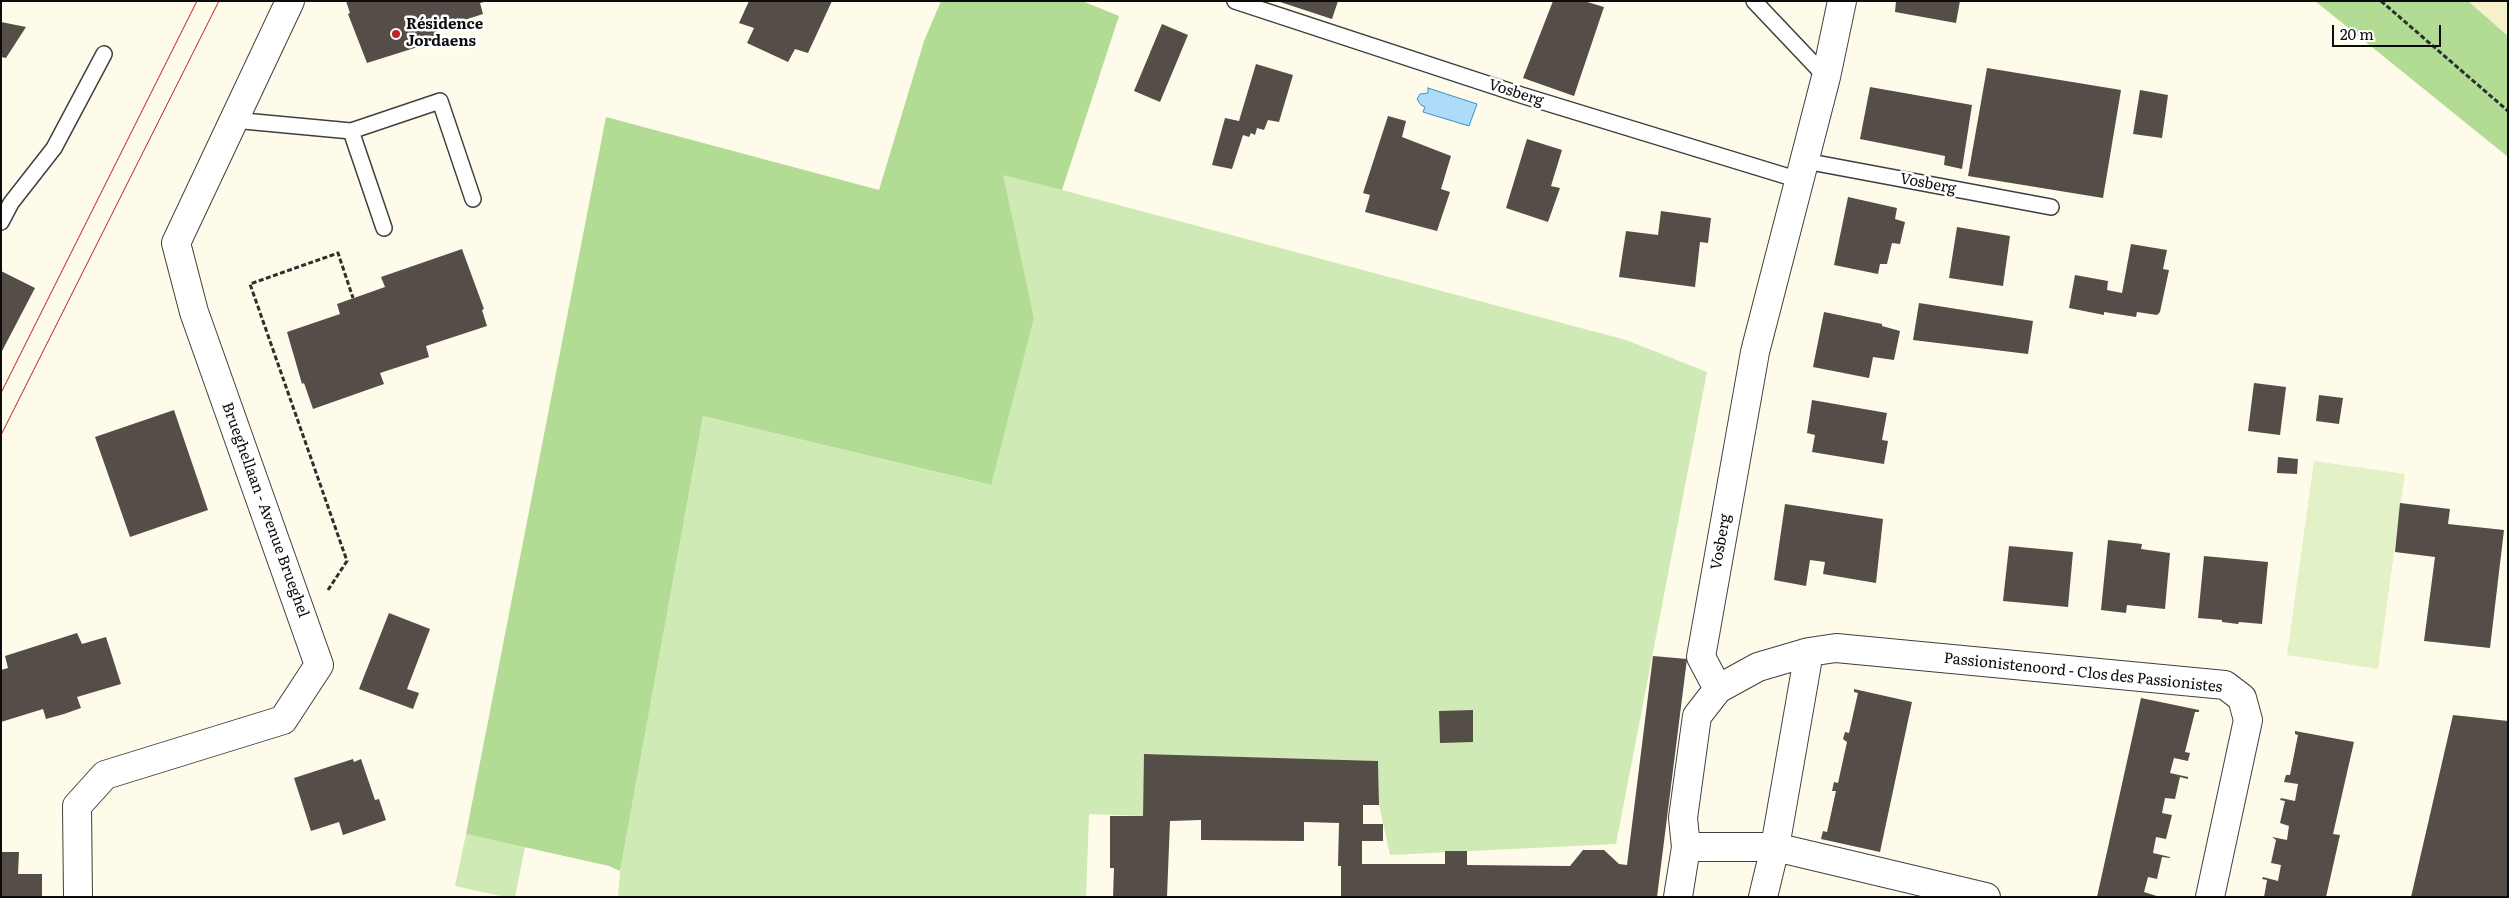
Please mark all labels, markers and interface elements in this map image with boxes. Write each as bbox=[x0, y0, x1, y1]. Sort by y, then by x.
scale bar bbox=[2334, 15, 2443, 47]
place label: Résidence Jordaens bbox=[406, 16, 483, 51]
text: 20 m bbox=[2340, 22, 2374, 45]
marker: Résidence Jordaens bbox=[390, 28, 402, 40]
street label: Vosberg bbox=[1486, 76, 1546, 110]
street label: Vosberg bbox=[1898, 170, 1958, 198]
street label: Brueghellaan - Avenue Brueghel bbox=[218, 400, 312, 620]
street label: Vosberg bbox=[1707, 512, 1735, 572]
street label: Passionistenoord - Clos des Passionistes bbox=[1943, 649, 2223, 697]

